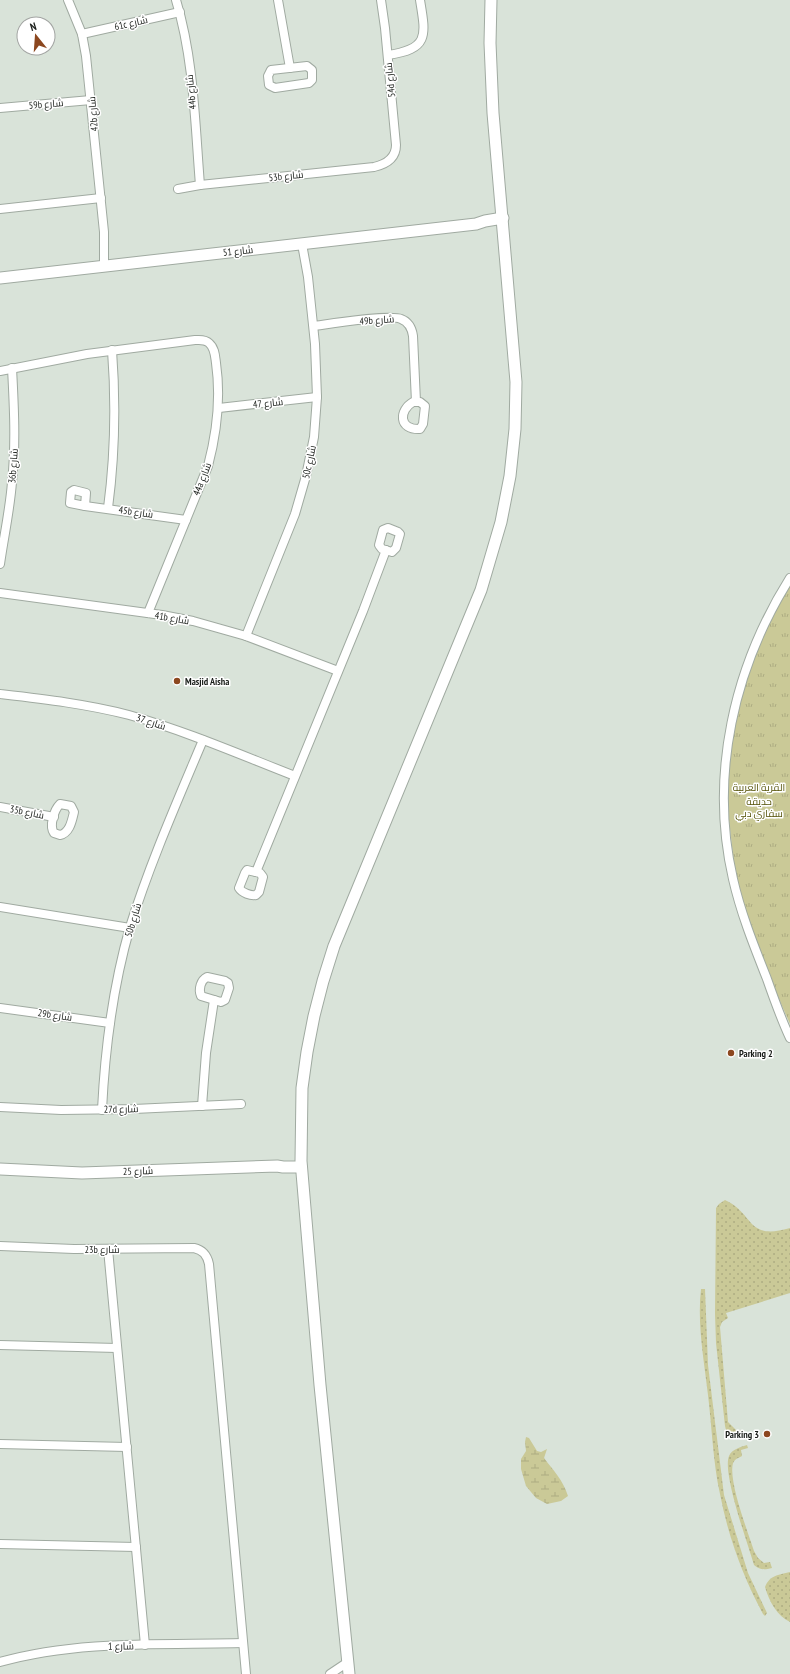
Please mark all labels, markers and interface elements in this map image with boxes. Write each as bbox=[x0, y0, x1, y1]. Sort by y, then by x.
street label: 61c شارع bbox=[113, 13, 149, 33]
north arrow bbox=[16, 16, 56, 56]
text: N bbox=[28, 19, 38, 34]
street label: 54d شارع bbox=[382, 62, 398, 98]
street label: 44b شارع bbox=[183, 74, 199, 110]
street label: 59b شارع bbox=[28, 96, 64, 112]
street label: 42b شارع bbox=[85, 96, 101, 132]
street label: 53b شارع bbox=[268, 168, 304, 184]
street label: شارع 51 bbox=[222, 243, 254, 259]
street label: 49b شارع bbox=[359, 312, 395, 328]
street label: شارع 47 bbox=[252, 395, 284, 411]
street label: 50c شارع bbox=[299, 444, 319, 480]
street label: 36b شارع bbox=[5, 448, 21, 484]
street label: 44a شارع bbox=[190, 461, 214, 497]
street label: 45b شارع bbox=[118, 503, 154, 521]
street label: 41b شارع bbox=[154, 609, 190, 627]
place label: Masjid Aisha bbox=[185, 675, 229, 688]
marker: Masjid Aisha bbox=[172, 676, 182, 686]
street label: شارع 37 bbox=[134, 711, 168, 733]
park label: القرية العربية bbox=[733, 781, 785, 794]
park label: حديقة سفاري دبي bbox=[735, 795, 783, 821]
street label: 35b شارع bbox=[9, 802, 45, 822]
street label: 50b شارع bbox=[122, 901, 144, 939]
street label: 29b شارع bbox=[37, 1006, 73, 1024]
place label: Parking 2 bbox=[739, 1047, 773, 1060]
marker: Parking 2 bbox=[726, 1048, 736, 1058]
street label: 27d شارع bbox=[103, 1102, 139, 1116]
street label: شارع 25 bbox=[123, 1164, 153, 1178]
street label: 23b شارع bbox=[85, 1243, 119, 1256]
place label: Parking 3 bbox=[725, 1428, 759, 1441]
marker: Parking 3 bbox=[762, 1429, 772, 1439]
street label: شارع 1 bbox=[108, 1639, 134, 1653]

